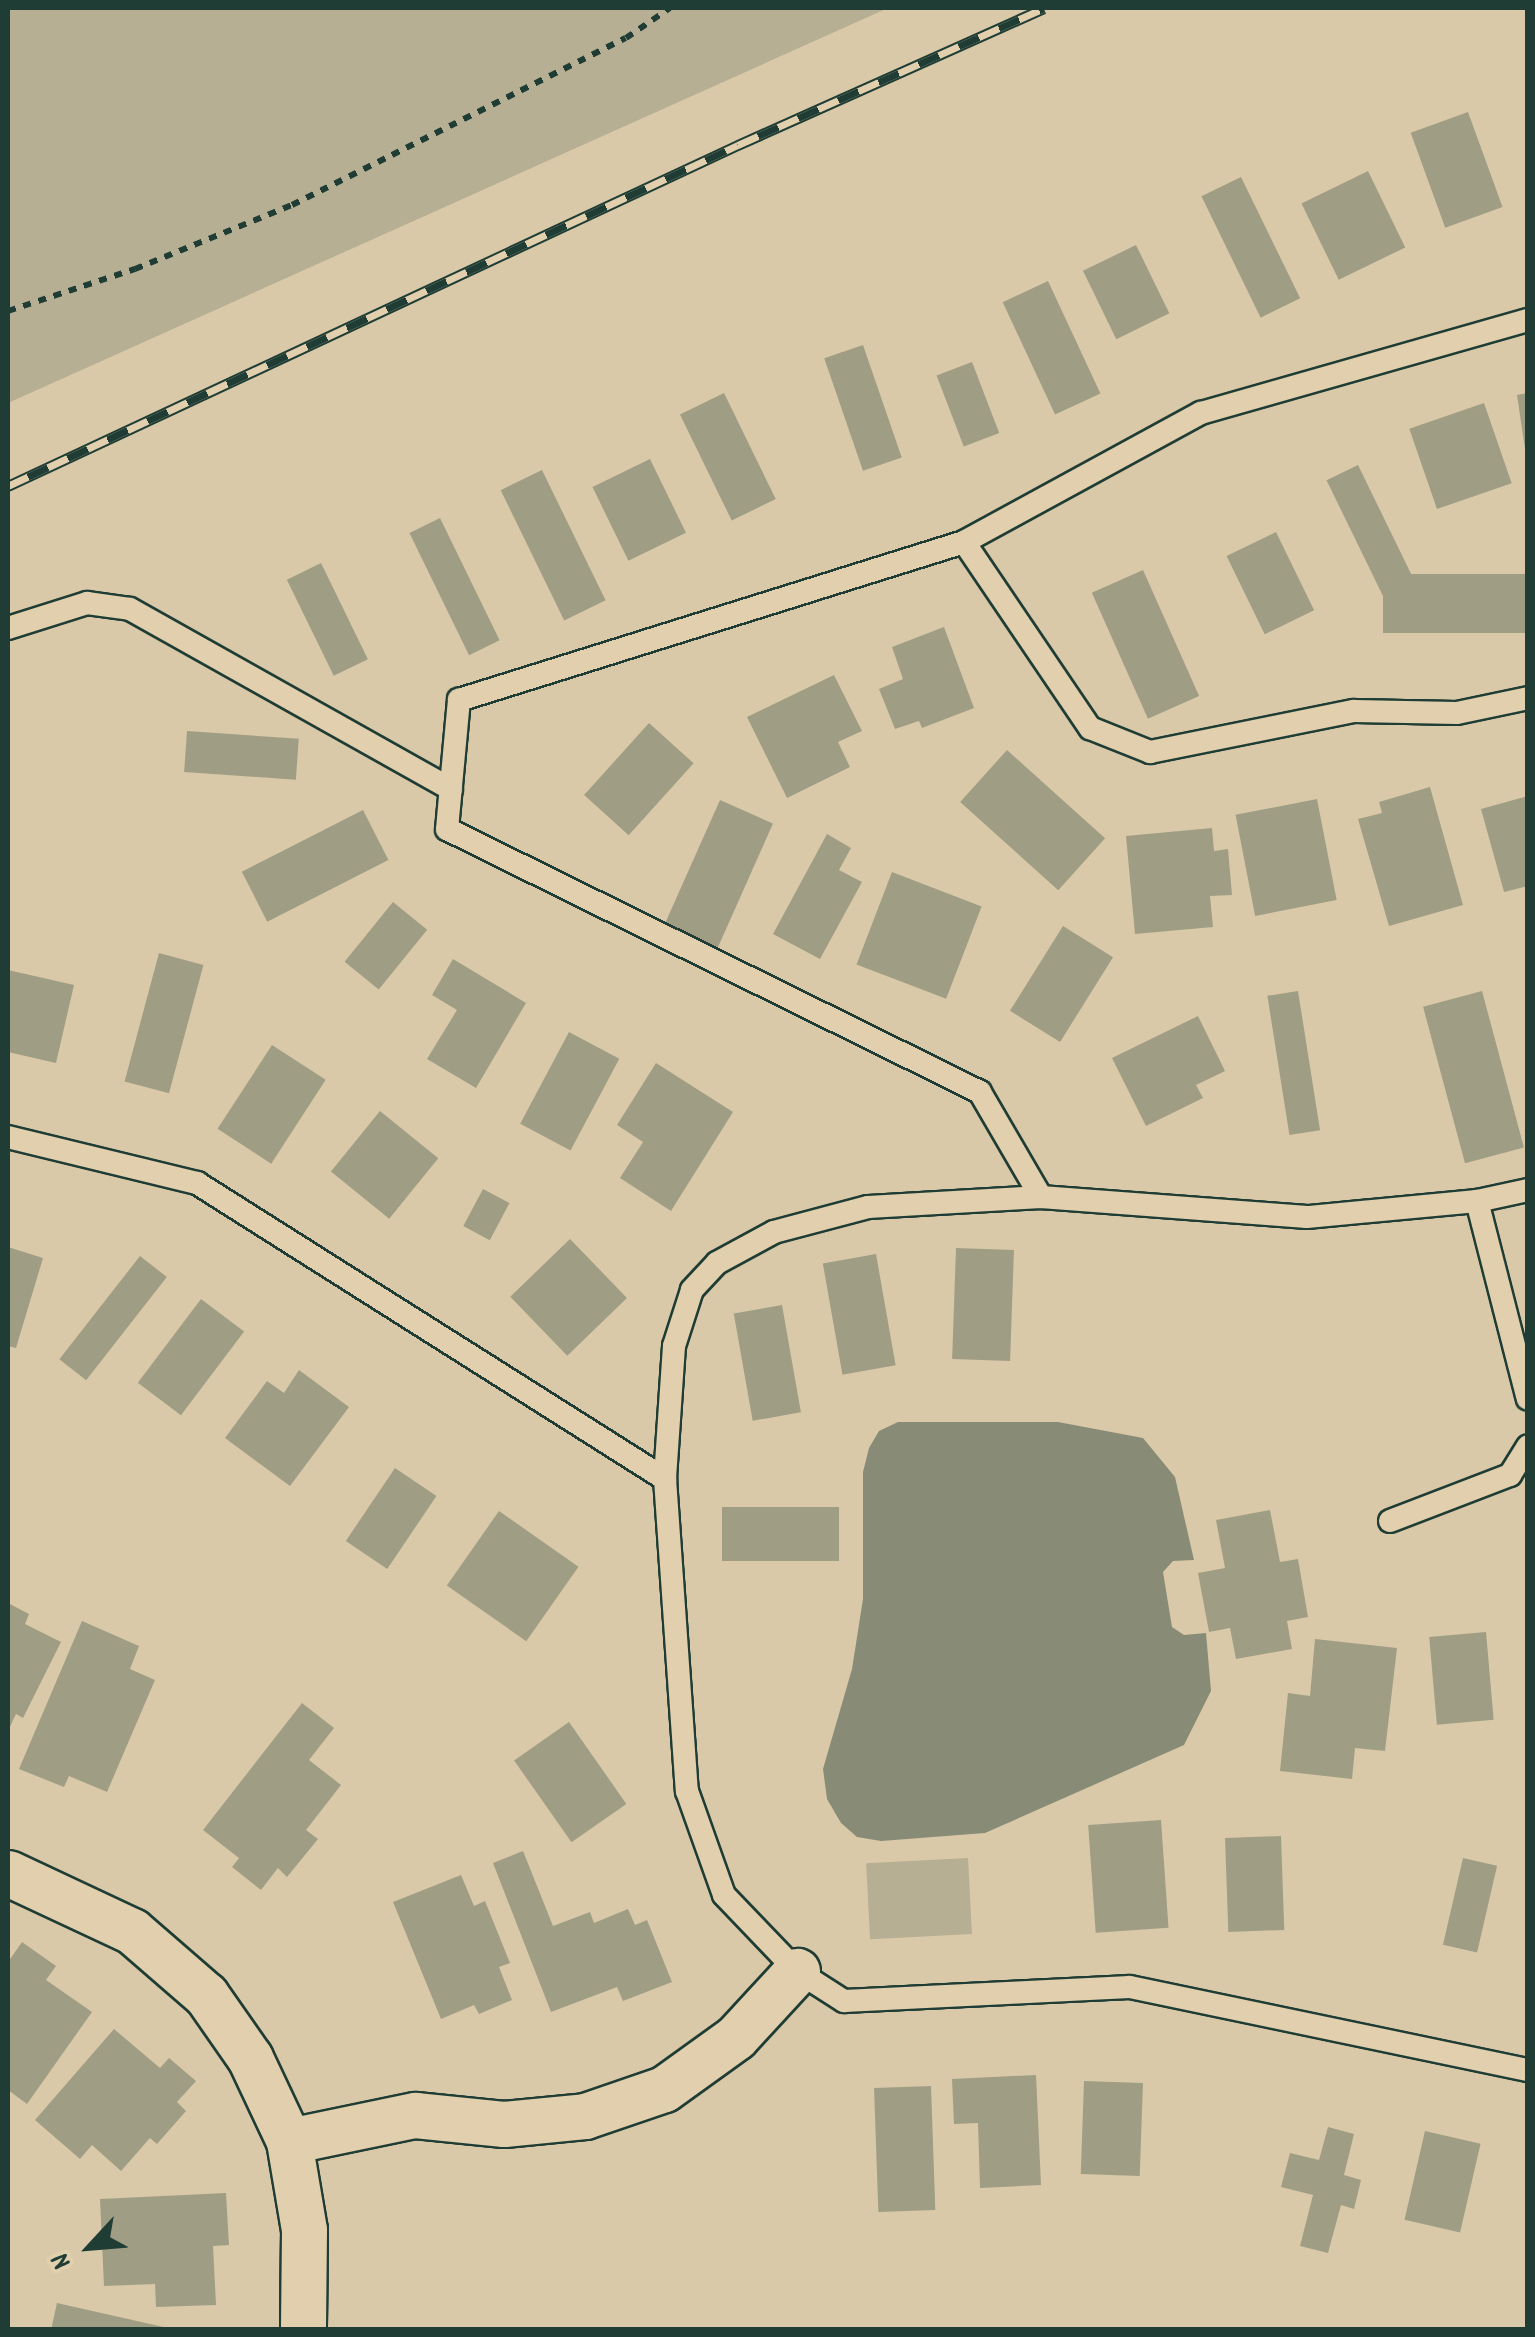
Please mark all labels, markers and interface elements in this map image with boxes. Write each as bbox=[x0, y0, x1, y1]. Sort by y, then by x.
north arrow bbox=[40, 2197, 140, 2297]
text: N bbox=[42, 2245, 84, 2275]

